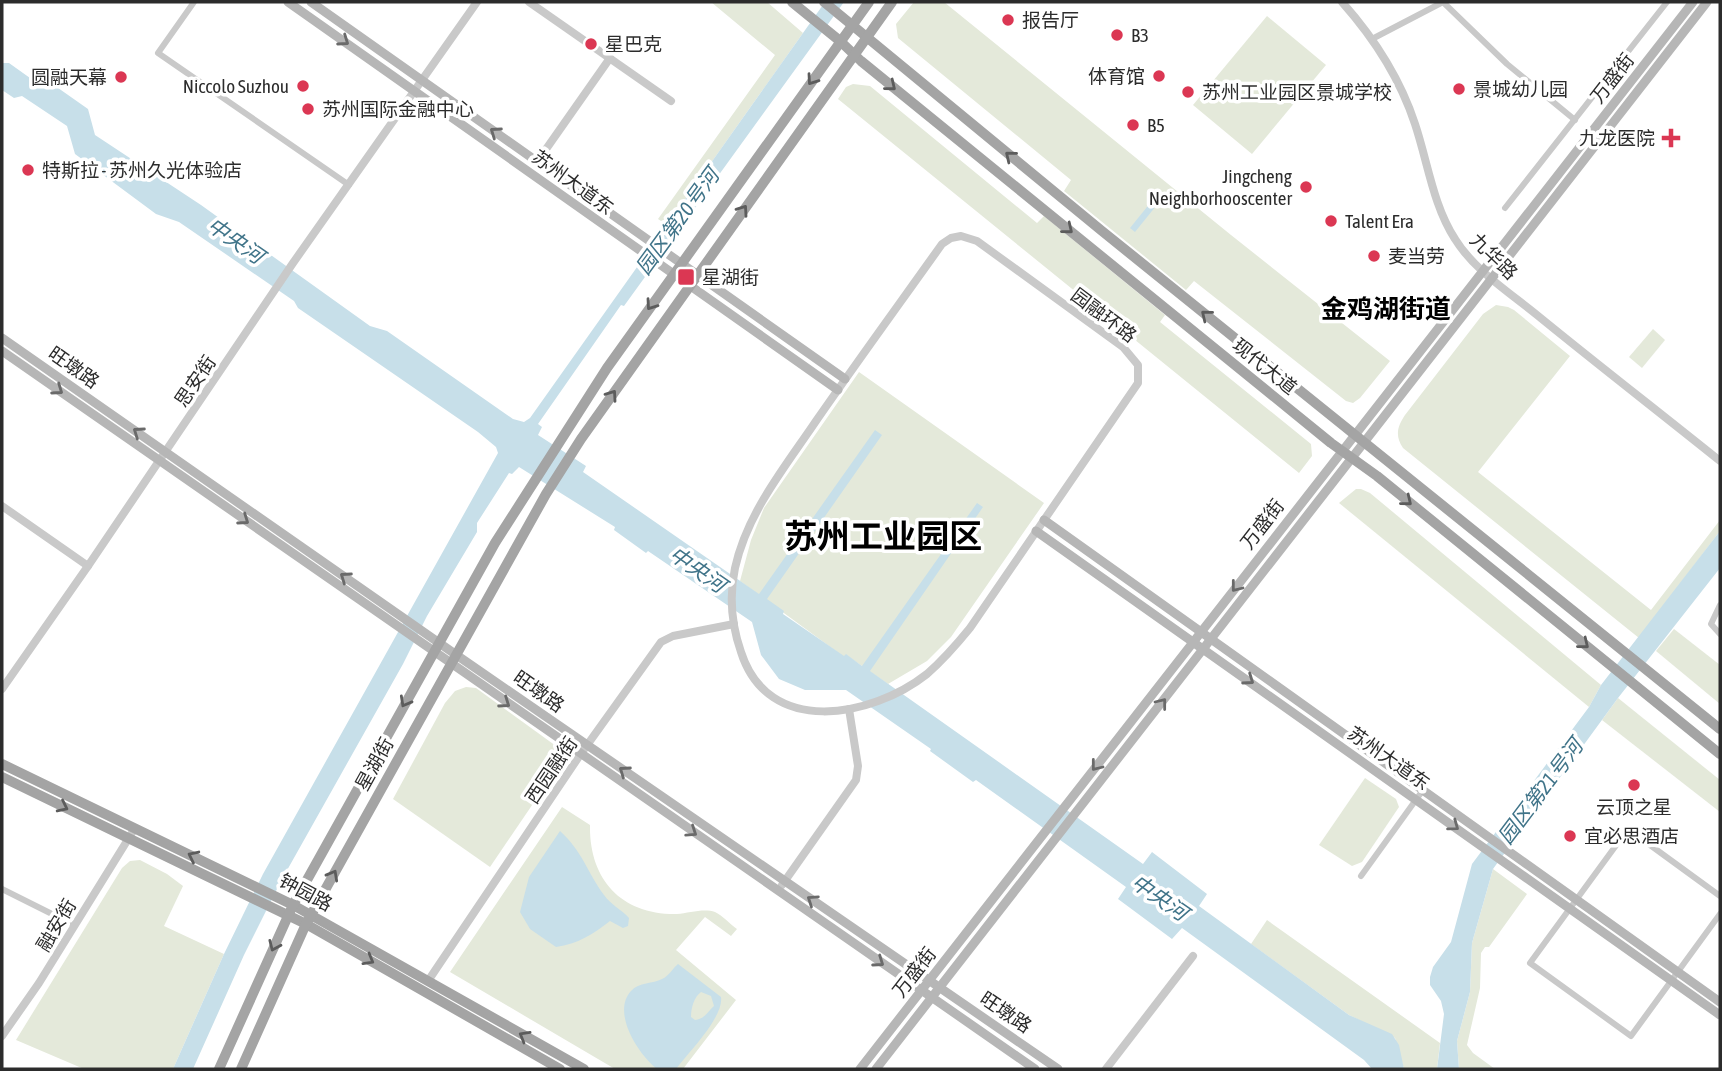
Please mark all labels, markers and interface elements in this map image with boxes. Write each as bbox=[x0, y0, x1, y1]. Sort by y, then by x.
place label: 报告厅 bbox=[1022, 9, 1079, 31]
marker: 报告厅 bbox=[1000, 12, 1016, 28]
place label: B3 bbox=[1131, 24, 1149, 46]
marker: B3 bbox=[1109, 27, 1125, 43]
one-way arrow bbox=[336, 33, 349, 45]
place label: 星巴克 bbox=[605, 33, 662, 55]
marker: 星巴克 bbox=[583, 36, 599, 52]
street label: 万盛街 bbox=[1586, 49, 1638, 107]
place label: 体育馆 bbox=[1088, 65, 1145, 87]
place label: 圆融天幕 bbox=[31, 66, 107, 88]
marker: 体育馆 bbox=[1151, 68, 1167, 84]
marker: 圆融天幕 bbox=[113, 69, 129, 85]
one-way arrow bbox=[808, 72, 820, 85]
place label: Niccolo Suzhou bbox=[183, 75, 289, 97]
marker: Niccolo Suzhou bbox=[295, 78, 311, 94]
one-way arrow bbox=[883, 78, 896, 90]
place label: 景城幼儿园 bbox=[1473, 78, 1568, 100]
place label: 苏州工业园区景城学校 bbox=[1202, 81, 1392, 103]
marker: 景城幼儿园 bbox=[1451, 81, 1467, 97]
marker: 苏州工业园区景城学校 bbox=[1180, 84, 1196, 100]
place label: 苏州国际金融中心 bbox=[322, 98, 474, 120]
marker: 苏州国际金融中心 bbox=[300, 101, 316, 117]
place label: B5 bbox=[1147, 114, 1165, 136]
marker: B5 bbox=[1125, 117, 1141, 133]
place label: 九龙医院 bbox=[1579, 127, 1655, 149]
one-way arrow bbox=[490, 128, 503, 140]
marker: 九龙医院 bbox=[1661, 128, 1681, 148]
street label: 苏州大道东 bbox=[528, 145, 618, 219]
one-way arrow bbox=[1006, 152, 1018, 165]
place label: 特斯拉 - 苏州久光体验店 bbox=[42, 159, 242, 181]
water label: 园区第20号河 bbox=[631, 160, 726, 279]
marker: 特斯拉 - 苏州久光体验店 bbox=[20, 162, 36, 178]
place label: Jingcheng Neighborhooscenter bbox=[1149, 165, 1293, 209]
marker: Jingcheng Neighborhooscenter bbox=[1298, 179, 1314, 195]
one-way arrow bbox=[735, 205, 747, 218]
place label: Talent Era bbox=[1345, 210, 1414, 232]
water label: 中央河 bbox=[203, 212, 272, 270]
marker: Talent Era bbox=[1323, 213, 1339, 229]
one-way arrow bbox=[1059, 221, 1072, 233]
street label: 九华路 bbox=[1466, 228, 1522, 284]
place label: 麦当劳 bbox=[1388, 245, 1445, 267]
marker: 麦当劳 bbox=[1366, 248, 1382, 264]
place label: 星湖街 bbox=[702, 266, 759, 288]
marker: 星湖街 bbox=[676, 267, 696, 287]
street label: 园融环路 bbox=[1067, 283, 1141, 347]
district label: 金鸡湖街道 bbox=[1321, 294, 1451, 324]
one-way arrow bbox=[647, 297, 659, 310]
one-way arrow bbox=[1201, 311, 1214, 323]
street label: 现代大道 bbox=[1229, 334, 1301, 398]
street label: 旺墩路 bbox=[44, 342, 104, 392]
street label: 思安街 bbox=[170, 351, 220, 411]
one-way arrow bbox=[50, 382, 63, 394]
one-way arrow bbox=[604, 390, 616, 403]
one-way arrow bbox=[133, 428, 146, 441]
one-way arrow bbox=[1400, 492, 1412, 505]
street label: 万盛街 bbox=[1236, 495, 1288, 553]
one-way arrow bbox=[237, 512, 250, 525]
district label: 苏州工业园区 bbox=[784, 517, 982, 555]
water label: 中央河 bbox=[665, 541, 734, 599]
one-way arrow bbox=[340, 573, 353, 585]
one-way arrow bbox=[1231, 579, 1244, 592]
one-way arrow bbox=[1575, 636, 1588, 648]
street label: 旺墩路 bbox=[509, 666, 569, 716]
one-way arrow bbox=[1241, 672, 1254, 684]
one-way arrow bbox=[400, 695, 413, 708]
one-way arrow bbox=[497, 695, 510, 707]
one-way arrow bbox=[1153, 698, 1166, 710]
street label: 苏州大道东 bbox=[1344, 722, 1434, 794]
water label: 园区第21号河 bbox=[1493, 731, 1590, 848]
street label: 西园融街 bbox=[521, 732, 581, 808]
street label: 星湖街 bbox=[351, 734, 397, 794]
one-way arrow bbox=[1091, 759, 1104, 771]
one-way arrow bbox=[619, 767, 632, 779]
marker: 云顶之星 bbox=[1626, 777, 1642, 793]
place label: 云顶之星 bbox=[1596, 796, 1672, 818]
one-way arrow bbox=[56, 799, 68, 813]
one-way arrow bbox=[1447, 818, 1459, 831]
one-way arrow bbox=[685, 824, 698, 837]
place label: 宜必思酒店 bbox=[1584, 825, 1679, 847]
marker: 宜必思酒店 bbox=[1562, 828, 1578, 844]
one-way arrow bbox=[188, 850, 200, 864]
street label: 钟园路 bbox=[276, 869, 336, 915]
water label: 中央河 bbox=[1127, 869, 1196, 927]
one-way arrow bbox=[325, 870, 338, 882]
street label: 融安街 bbox=[32, 895, 80, 955]
one-way arrow bbox=[807, 896, 820, 908]
one-way arrow bbox=[268, 939, 282, 951]
street label: 万盛街 bbox=[888, 943, 940, 1001]
one-way arrow bbox=[362, 952, 374, 965]
one-way arrow bbox=[872, 954, 885, 967]
street label: 旺墩路 bbox=[976, 987, 1036, 1037]
one-way arrow bbox=[519, 1031, 532, 1044]

